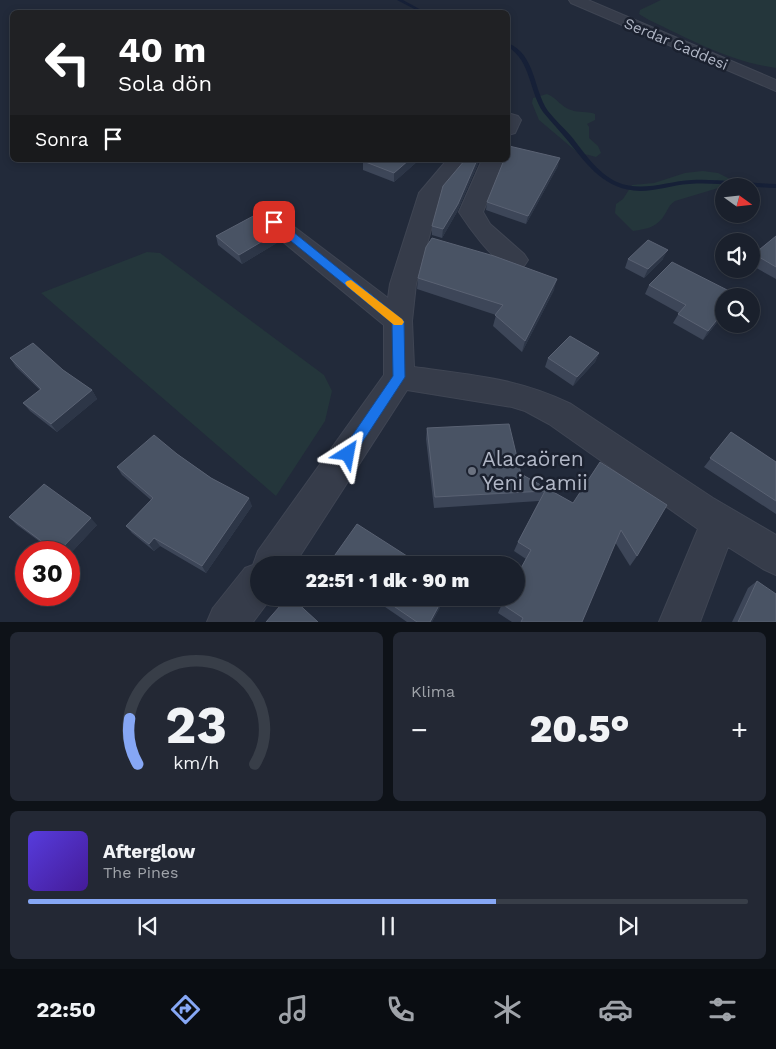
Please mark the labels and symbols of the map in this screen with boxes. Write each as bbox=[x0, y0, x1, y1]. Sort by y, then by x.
street label: Serdar Caddesi bbox=[621, 14, 731, 74]
north arrow bbox=[715, 178, 760, 222]
pin bbox=[253, 201, 295, 243]
position arrow bbox=[321, 427, 373, 479]
place label: Alacaören Yeni Camii bbox=[482, 446, 588, 495]
marker: Alacaören Yeni Camii bbox=[466, 465, 478, 477]
speed limit sign: 30 bbox=[15, 541, 80, 606]

